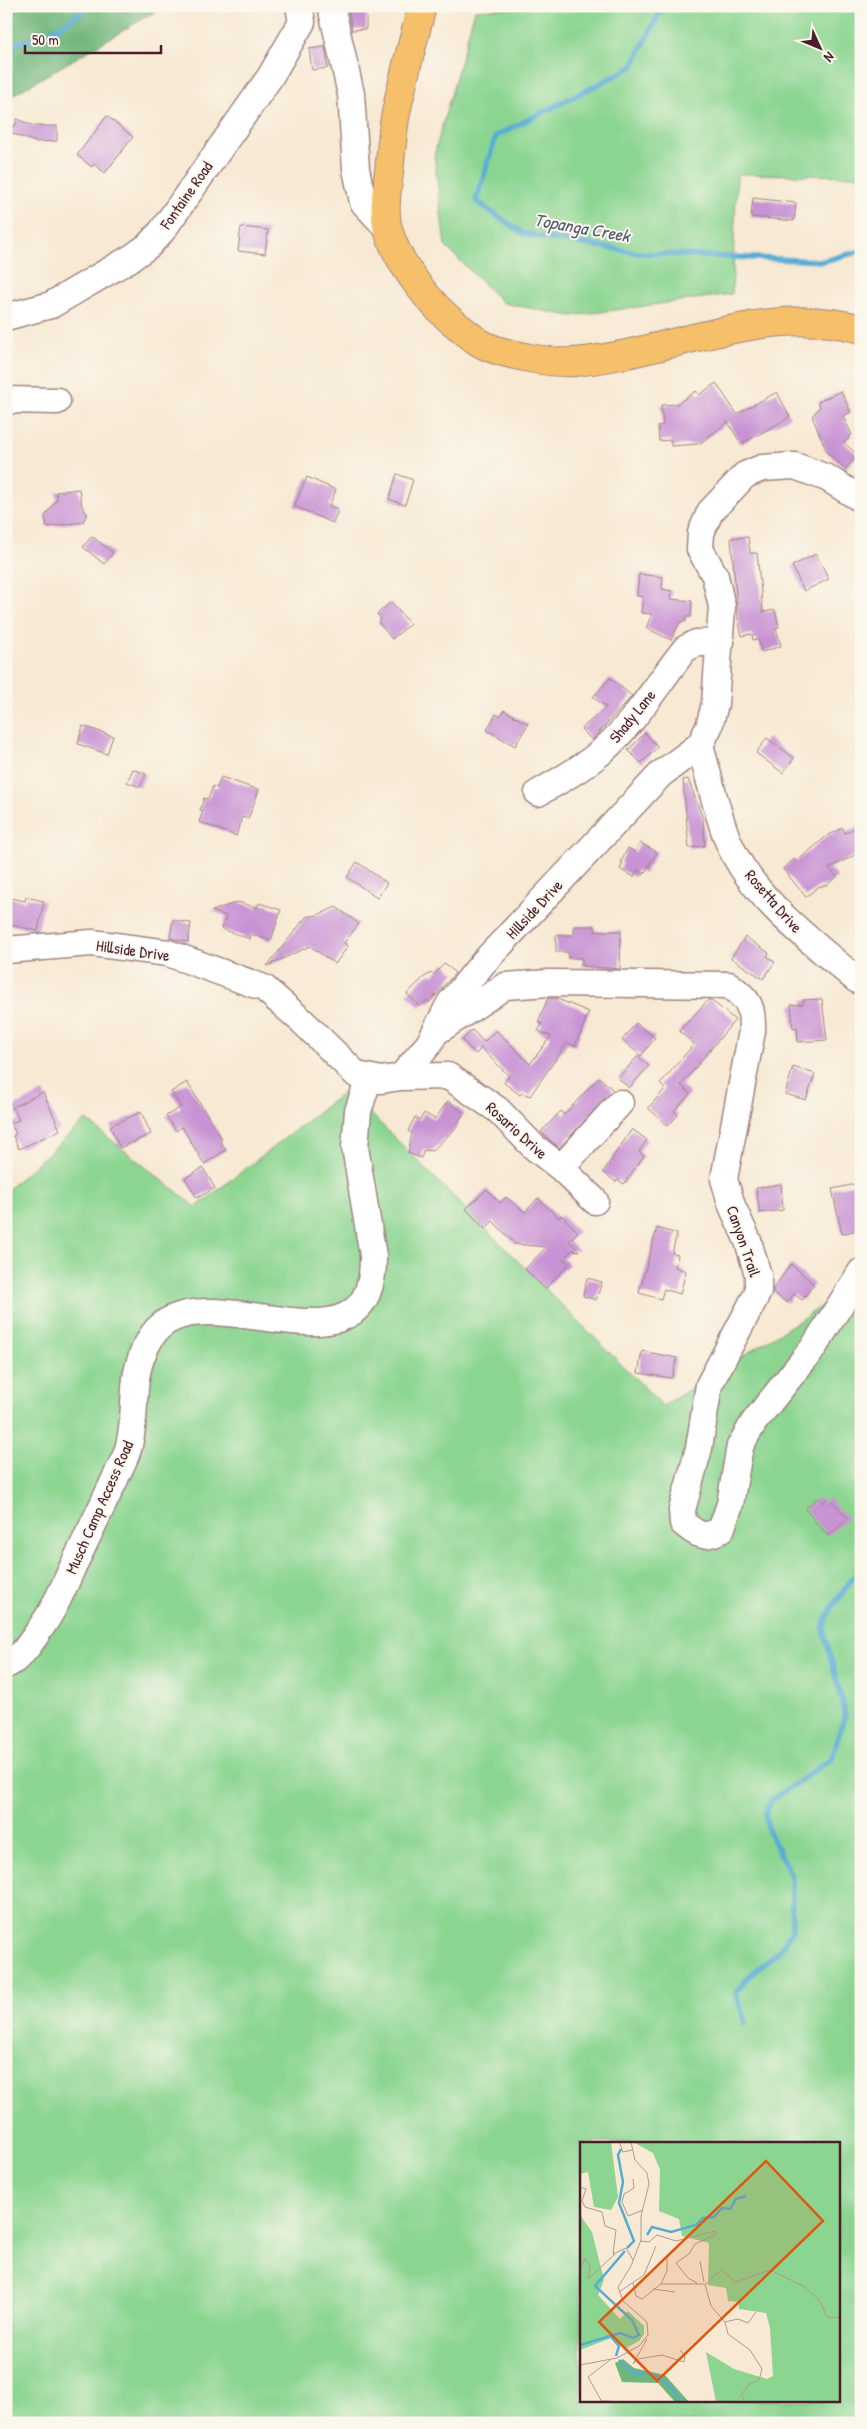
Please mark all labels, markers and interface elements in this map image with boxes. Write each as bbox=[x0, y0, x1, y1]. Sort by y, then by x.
scale bar bbox=[25, 22, 161, 54]
north arrow bbox=[794, 22, 844, 72]
text: 50 m bbox=[32, 29, 59, 50]
text: N bbox=[820, 48, 839, 67]
street label: Fontaine Road bbox=[154, 157, 218, 234]
water label: Topanga Creek bbox=[532, 207, 633, 248]
street label: Shady Lane bbox=[604, 684, 661, 747]
street label: Rosetta Drive bbox=[740, 865, 808, 938]
street label: Hillside Drive bbox=[501, 874, 568, 944]
street label: Hillside Drive bbox=[95, 934, 172, 966]
street label: Rosario Drive bbox=[481, 1096, 553, 1164]
street label: Canyon Trail bbox=[722, 1202, 767, 1280]
street label: Musch Camp Access Road bbox=[60, 1437, 138, 1577]
inset map bbox=[580, 2142, 840, 2402]

